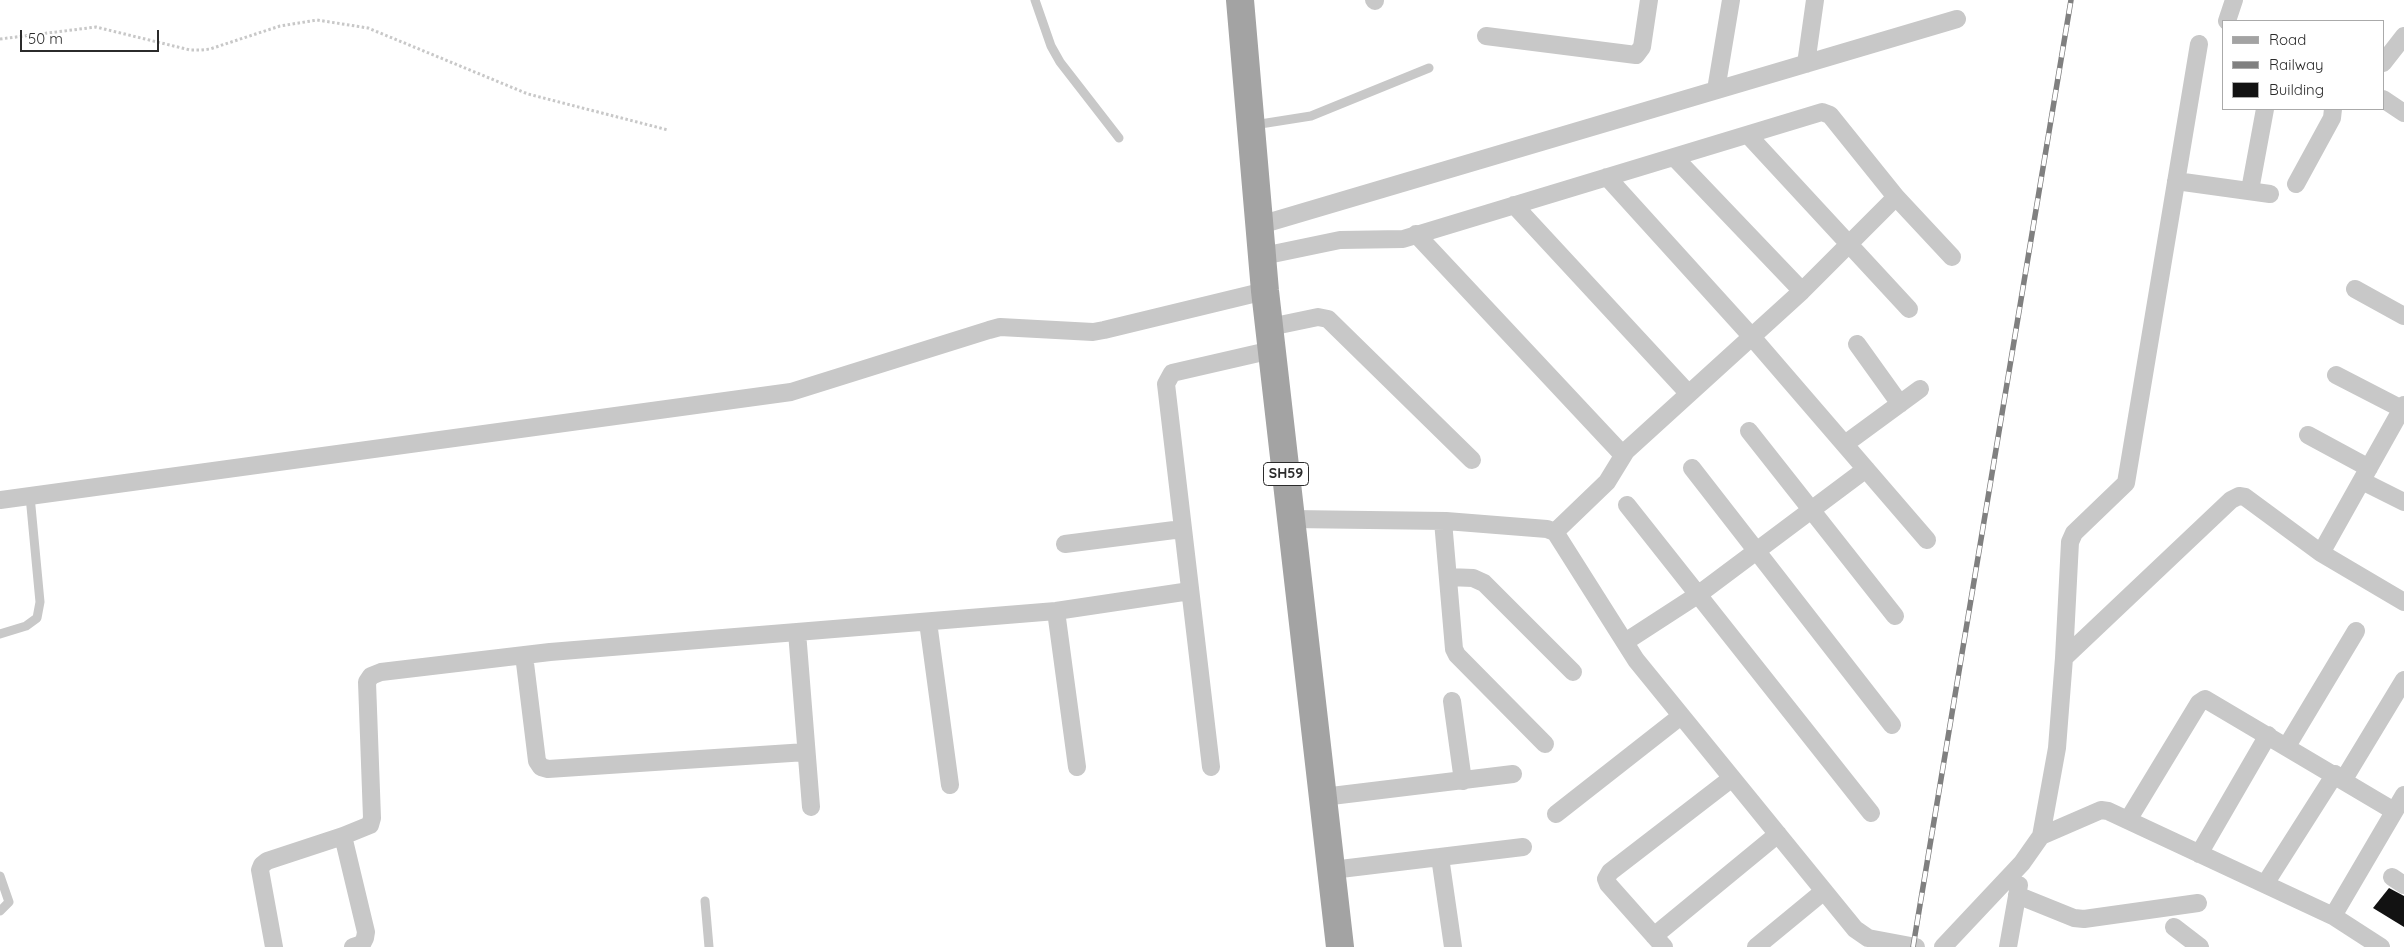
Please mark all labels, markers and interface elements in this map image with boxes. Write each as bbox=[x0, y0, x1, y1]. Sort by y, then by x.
scale bar bbox=[22, 20, 161, 52]
legend bbox=[2222, 20, 2384, 110]
text: 50 m bbox=[28, 29, 63, 48]
text: Road bbox=[2269, 30, 2306, 49]
text: Railway bbox=[2269, 55, 2324, 74]
text: Building bbox=[2269, 80, 2324, 99]
road number: SH59 bbox=[1264, 462, 1308, 486]

